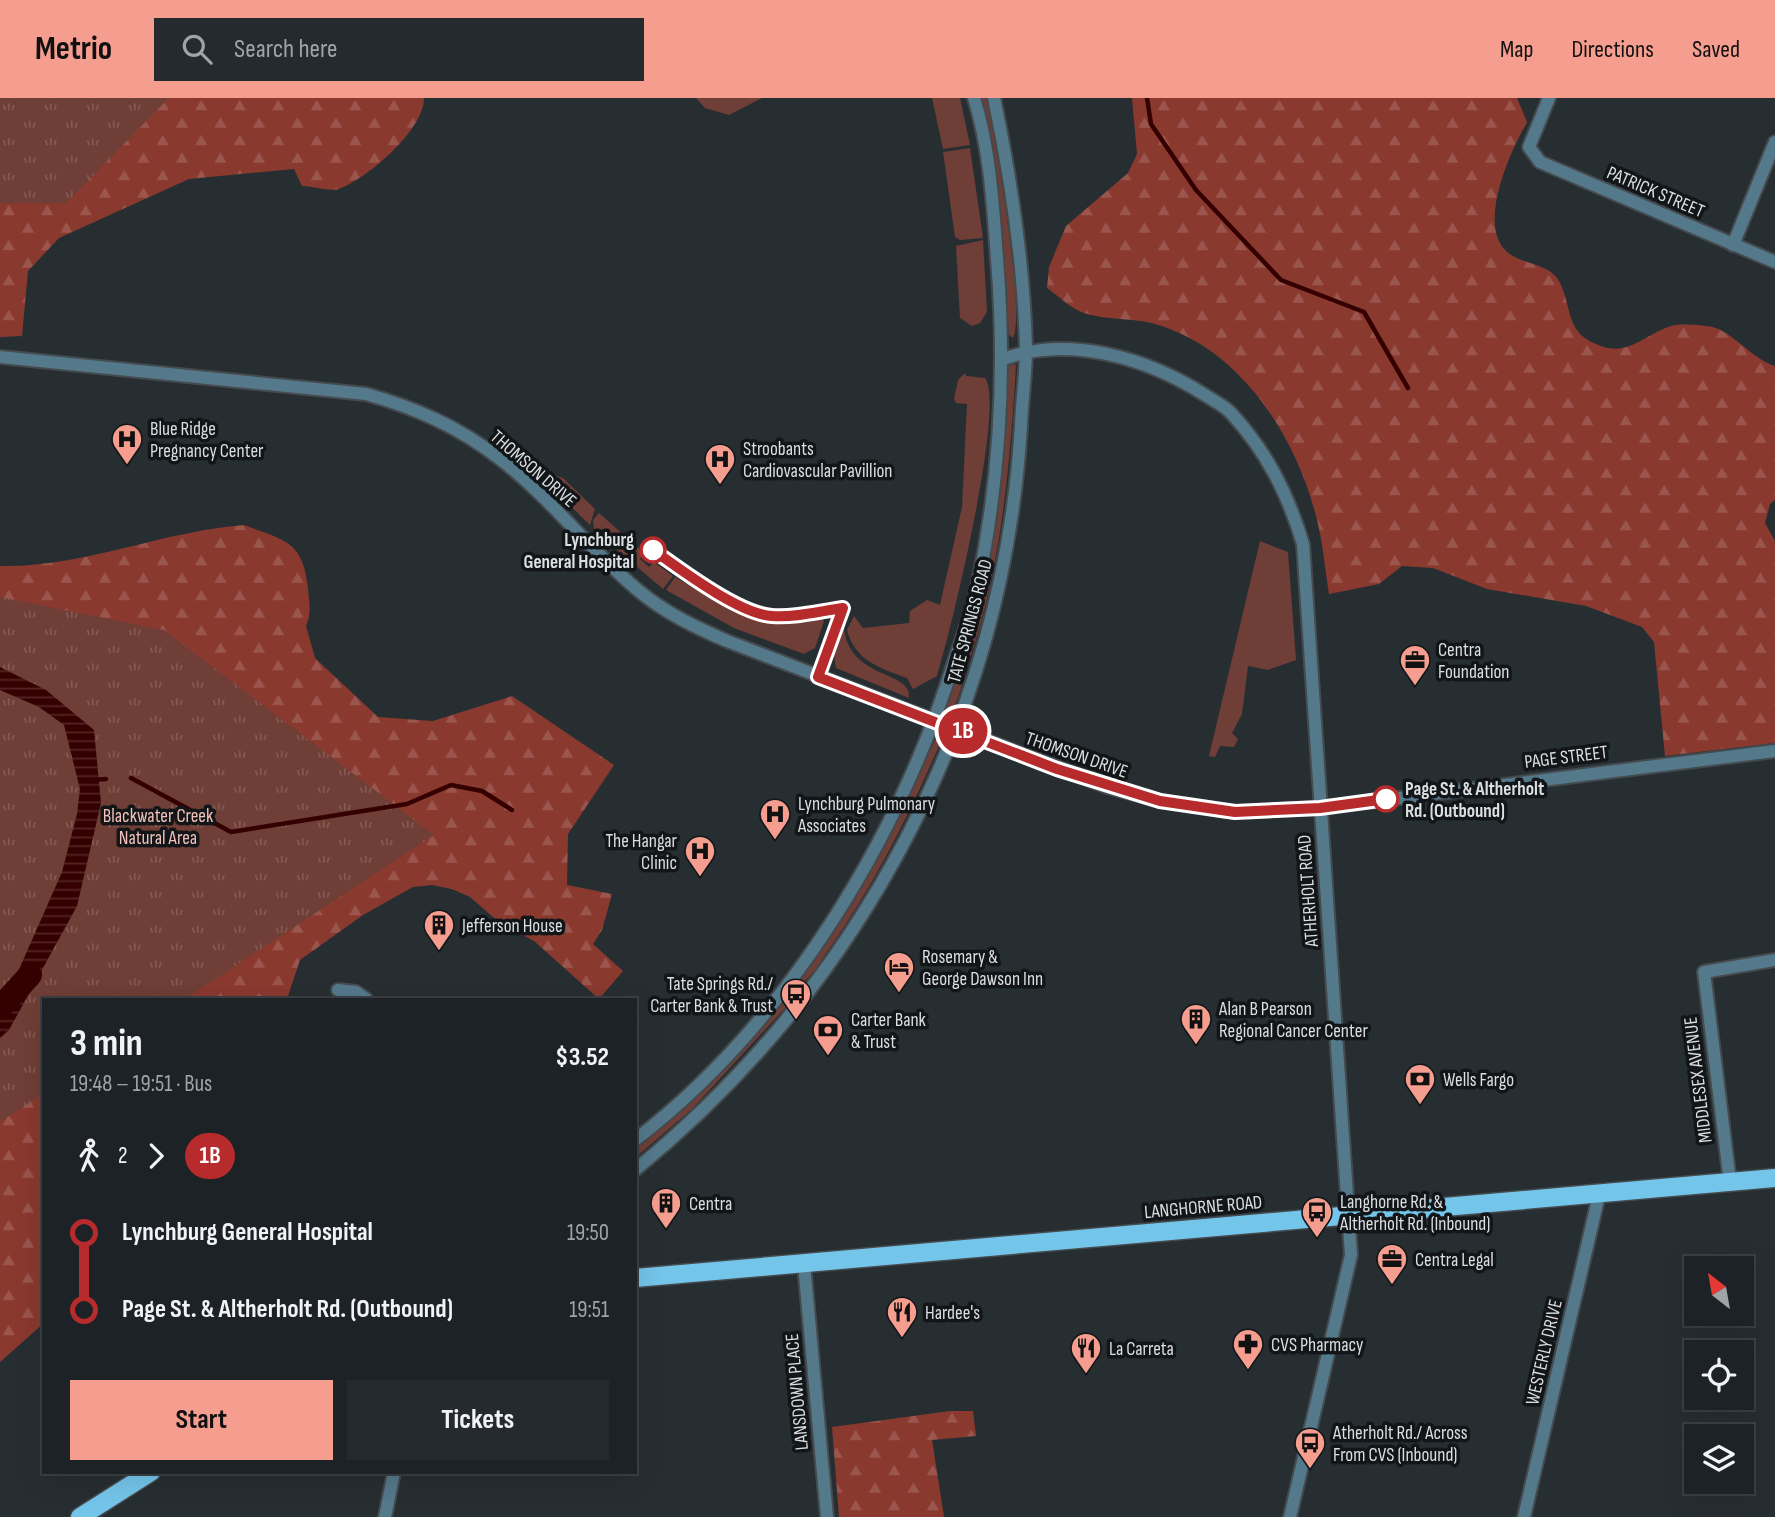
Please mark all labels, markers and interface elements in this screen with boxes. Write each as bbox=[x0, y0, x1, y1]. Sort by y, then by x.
search box bbox=[154, 18, 644, 81]
text: Metrio bbox=[35, 29, 112, 69]
icon: search bbox=[178, 30, 216, 68]
text: Search here bbox=[234, 34, 337, 65]
text: Map bbox=[1500, 35, 1533, 64]
text: Directions bbox=[1571, 35, 1654, 64]
text: Saved bbox=[1692, 35, 1740, 64]
street label: PATRICK STREET bbox=[1603, 161, 1708, 223]
place label: Blue Ridge Pregnancy Center bbox=[150, 418, 264, 463]
hospital icon: Blue Ridge Pregnancy Center bbox=[110, 422, 144, 466]
street label: THOMSON DRIVE bbox=[485, 426, 581, 513]
place label: Stroobants Cardiovascular Pavillion bbox=[743, 438, 892, 483]
hospital icon: Stroobants Cardiovascular Pavillion bbox=[703, 442, 737, 486]
place label: Lynchburg General Hospital bbox=[523, 529, 634, 574]
marker: Lynchburg General Hospital bbox=[640, 537, 666, 563]
street label: TATE SPRINGS ROAD bbox=[943, 557, 998, 686]
place label: Centra Foundation bbox=[1438, 639, 1509, 684]
office icon: Centra Foundation bbox=[1398, 643, 1432, 687]
line badge: 1B bbox=[932, 708, 995, 754]
text: 1B bbox=[952, 716, 974, 745]
street label: THOMSON DRIVE bbox=[1022, 727, 1131, 784]
street label: PAGE STREET bbox=[1523, 741, 1609, 774]
place label: Page St. & Altherholt Rd. (Outbound) bbox=[1405, 778, 1544, 823]
marker: Page St. & Altherholt Rd. (Outbound) bbox=[1373, 786, 1399, 812]
place label: Lynchburg Pulmonary Associates bbox=[797, 793, 936, 838]
hospital icon: Lynchburg Pulmonary Associates bbox=[758, 797, 792, 841]
park label: Blackwater Creek Natural Area bbox=[103, 805, 214, 850]
place label: The Hangar Clinic bbox=[605, 830, 678, 875]
hospital icon: The Hangar Clinic bbox=[683, 834, 717, 878]
street label: ATHERHOLT ROAD bbox=[1293, 834, 1324, 949]
building icon: Jefferson House bbox=[422, 908, 456, 952]
place label: Jefferson House bbox=[461, 915, 563, 938]
place label: Rosemary & George Dawson Inn bbox=[922, 946, 1043, 991]
hotel icon: Rosemary & George Dawson Inn bbox=[882, 950, 916, 994]
place label: Tate Springs Rd./ Carter Bank & Trust bbox=[650, 973, 773, 1018]
bus stop icon: Tate Springs Rd./ Carter Bank & Trust bbox=[779, 977, 813, 1021]
place label: Alan B Pearson Regional Cancer Center bbox=[1218, 998, 1368, 1043]
building icon: Alan B Pearson Regional Cancer Center bbox=[1179, 1002, 1213, 1046]
place label: Carter Bank & Trust bbox=[851, 1009, 927, 1054]
bank icon: Carter Bank & Trust bbox=[811, 1013, 845, 1057]
street label: MIDDLESEX AVENUE bbox=[1679, 1016, 1718, 1144]
text: 3 min bbox=[70, 1021, 143, 1066]
text: $3.52 bbox=[555, 1042, 609, 1073]
bank icon: Wells Fargo bbox=[1403, 1062, 1437, 1106]
place label: Wells Fargo bbox=[1443, 1069, 1514, 1092]
text: 19:48 – 19:51 · Bus bbox=[70, 1070, 212, 1098]
icon: walk bbox=[70, 1137, 108, 1175]
icon: forward bbox=[137, 1137, 175, 1175]
text: 1B bbox=[199, 1141, 221, 1170]
text: 2 bbox=[118, 1142, 127, 1170]
building icon: Centra bbox=[649, 1186, 683, 1230]
street label: LANGHORNE ROAD bbox=[1143, 1191, 1263, 1224]
place label: Langhorne Rd. & Altherholt Rd. (Inbound) bbox=[1339, 1191, 1490, 1236]
place label: Centra bbox=[689, 1193, 732, 1216]
bus stop icon: Langhorne Rd. & Altherholt Rd. (Inbound) bbox=[1300, 1195, 1334, 1239]
text: Lynchburg General Hospital bbox=[122, 1217, 373, 1248]
text: 19:50 bbox=[567, 1219, 609, 1247]
office icon: Centra Legal bbox=[1375, 1242, 1409, 1286]
place label: Centra Legal bbox=[1415, 1249, 1494, 1272]
north arrow bbox=[1684, 1256, 1754, 1326]
map controls bbox=[1684, 1256, 1754, 1494]
text: Page St. & Altherholt Rd. (Outbound) bbox=[122, 1294, 453, 1325]
restaurant icon: Hardee's bbox=[885, 1295, 919, 1339]
text: 19:51 bbox=[569, 1296, 609, 1324]
street label: WESTERLY DRIVE bbox=[1521, 1297, 1568, 1407]
place label: Hardee's bbox=[925, 1302, 980, 1325]
pharmacy icon: CVS Pharmacy bbox=[1231, 1327, 1265, 1371]
restaurant icon: La Carreta bbox=[1069, 1331, 1103, 1375]
street label: LANSDOWN PLACE bbox=[781, 1333, 814, 1451]
place label: CVS Pharmacy bbox=[1271, 1334, 1364, 1357]
place label: La Carreta bbox=[1109, 1338, 1174, 1361]
button: locate bbox=[1684, 1340, 1754, 1410]
button: Start bbox=[70, 1380, 333, 1460]
button: Tickets bbox=[347, 1380, 609, 1460]
place label: Atherholt Rd./ Across From CVS (Inbound) bbox=[1332, 1422, 1468, 1467]
button: layers bbox=[1684, 1424, 1754, 1494]
bus stop icon: Atherholt Rd./ Across From CVS (Inbound) bbox=[1293, 1426, 1327, 1470]

